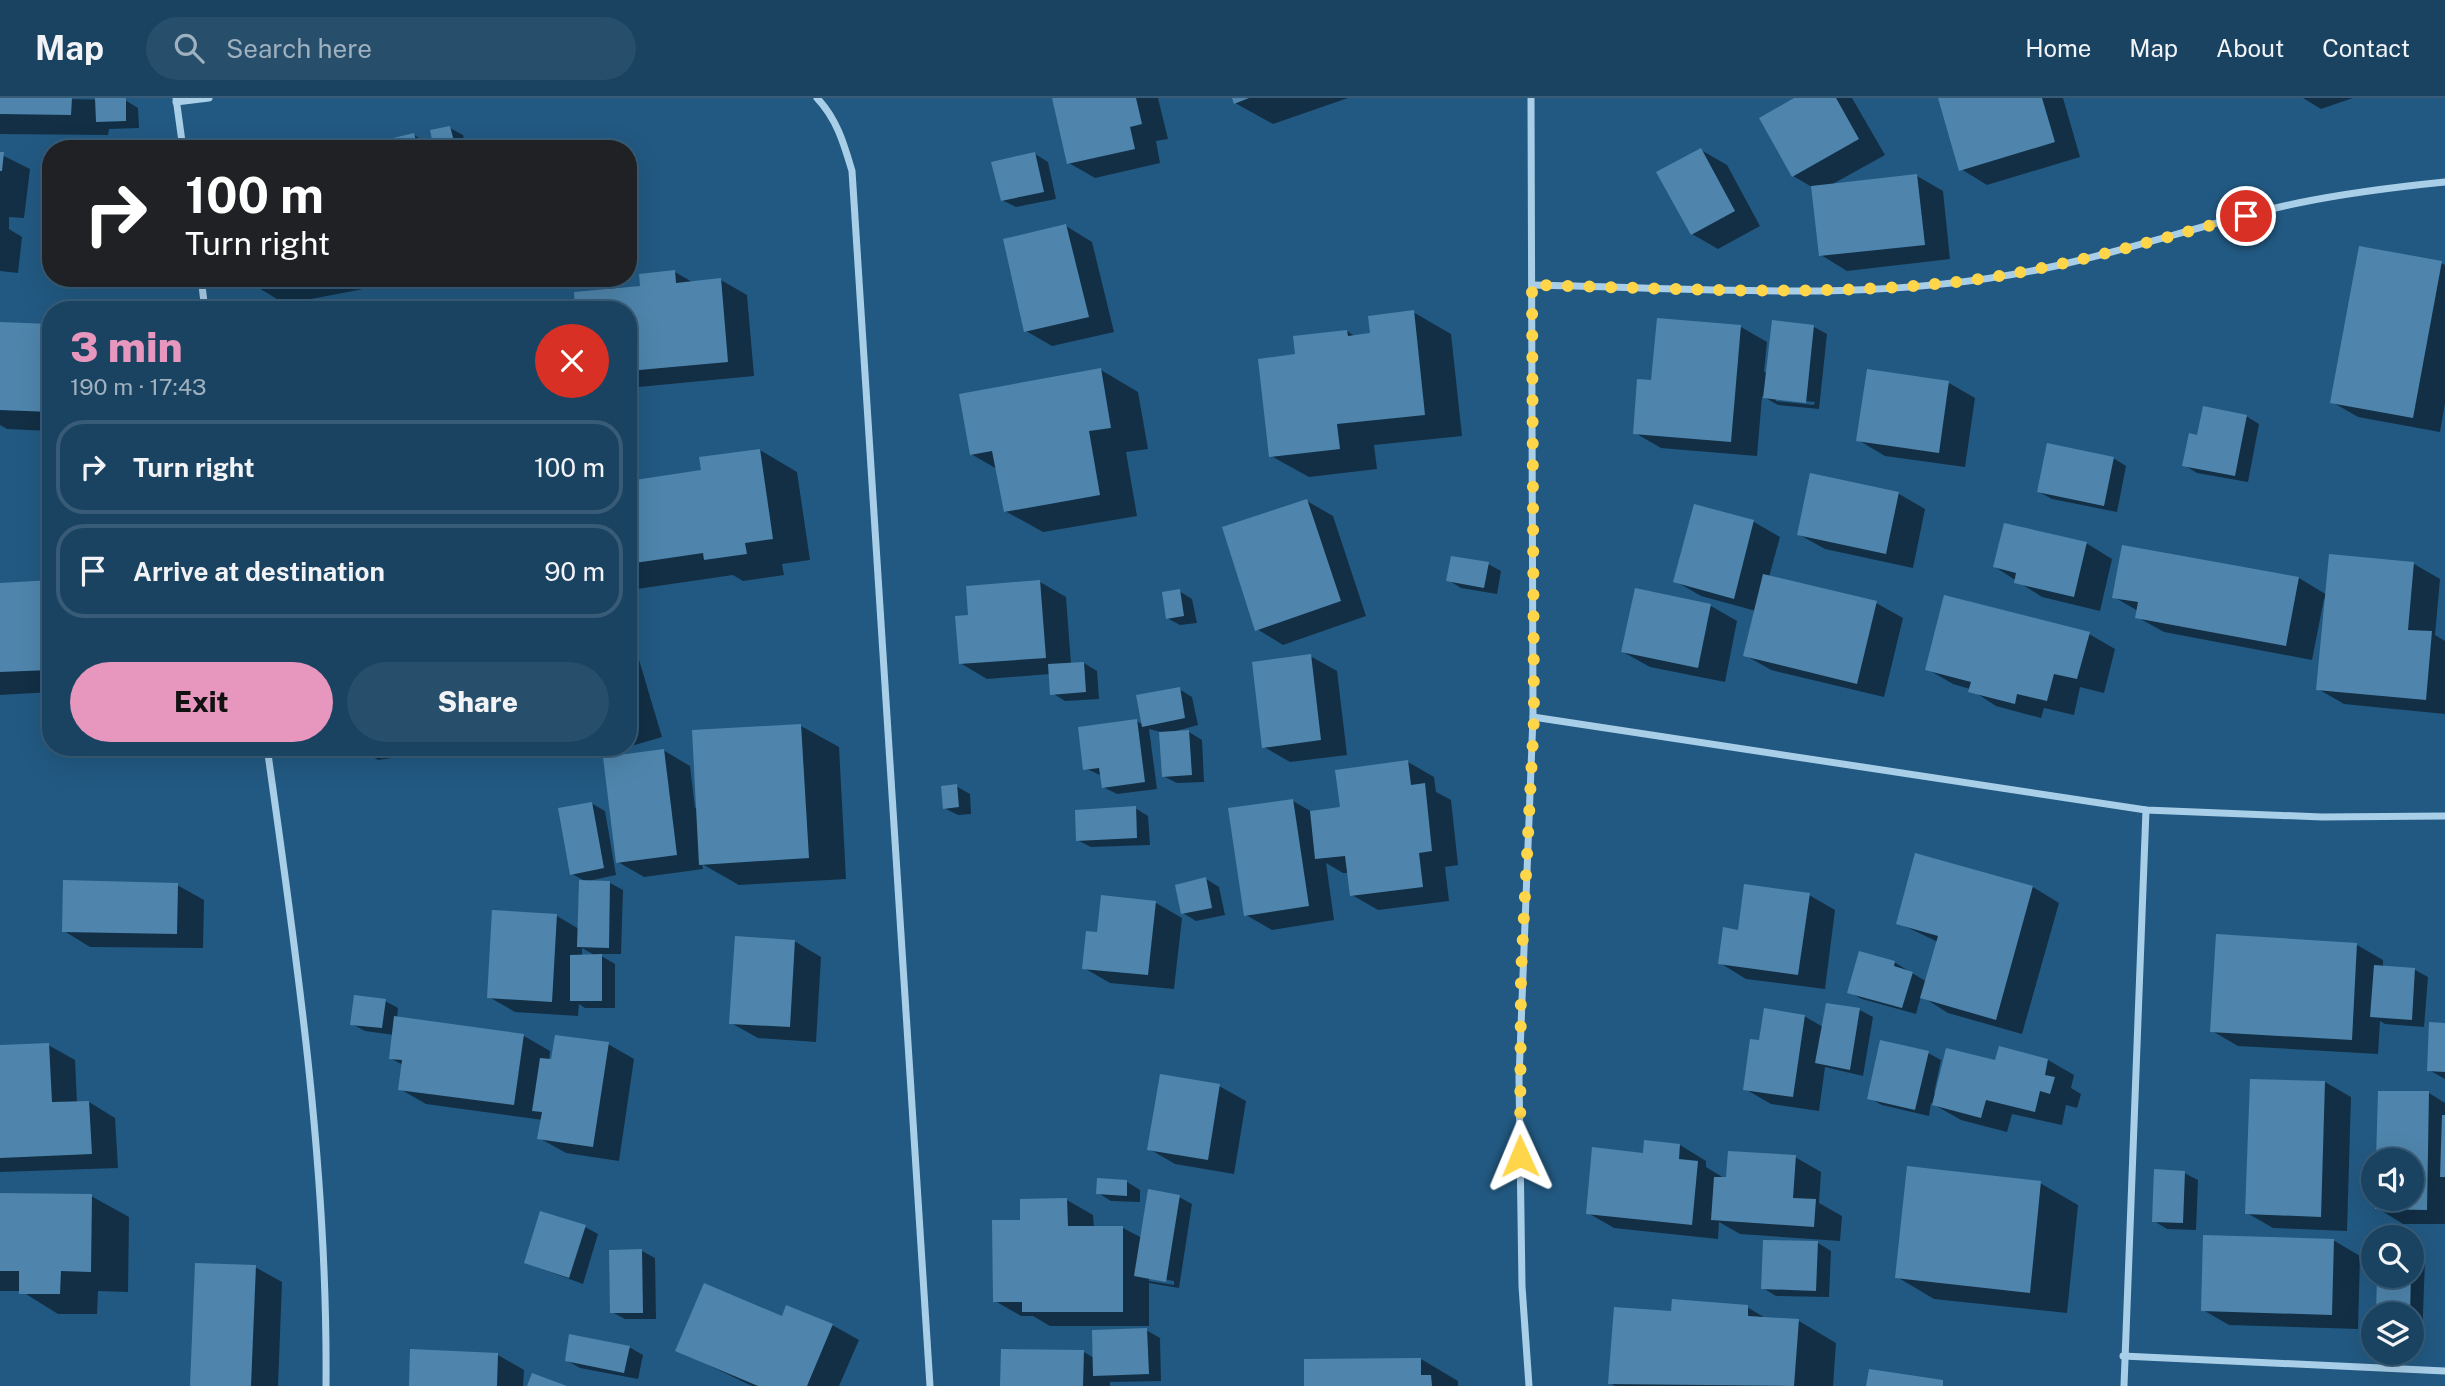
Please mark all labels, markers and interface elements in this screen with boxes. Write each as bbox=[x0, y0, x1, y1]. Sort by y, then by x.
search box bbox=[146, 17, 636, 80]
text: Map bbox=[35, 29, 104, 67]
icon: search bbox=[170, 29, 208, 67]
text: Search here bbox=[226, 33, 372, 64]
text: Home bbox=[2025, 34, 2091, 62]
text: Map bbox=[2129, 34, 2178, 62]
text: About bbox=[2216, 34, 2284, 62]
text: Contact bbox=[2322, 34, 2410, 62]
text: 100 m bbox=[185, 166, 324, 224]
icon: right bbox=[70, 168, 161, 259]
pin bbox=[2216, 186, 2276, 246]
icon: arrive bbox=[2227, 197, 2265, 235]
text: Turn right bbox=[185, 225, 330, 262]
text: 3 min bbox=[70, 322, 183, 371]
button: close bbox=[535, 324, 609, 398]
text: 190 m · 17:43 bbox=[70, 373, 207, 400]
icon: right bbox=[74, 448, 112, 486]
text: Turn right bbox=[133, 452, 255, 483]
text: 100 m bbox=[534, 452, 605, 483]
icon: arrive bbox=[74, 552, 112, 590]
text: Arrive at destination bbox=[133, 556, 385, 587]
text: 90 m bbox=[544, 556, 605, 587]
button: Exit bbox=[70, 662, 333, 742]
button: Share bbox=[347, 662, 609, 742]
position arrow bbox=[1483, 1119, 1557, 1193]
map controls bbox=[2361, 1148, 2424, 1365]
button: sound bbox=[2361, 1148, 2424, 1211]
button: search bbox=[2361, 1225, 2424, 1288]
button: layers bbox=[2361, 1302, 2424, 1365]

